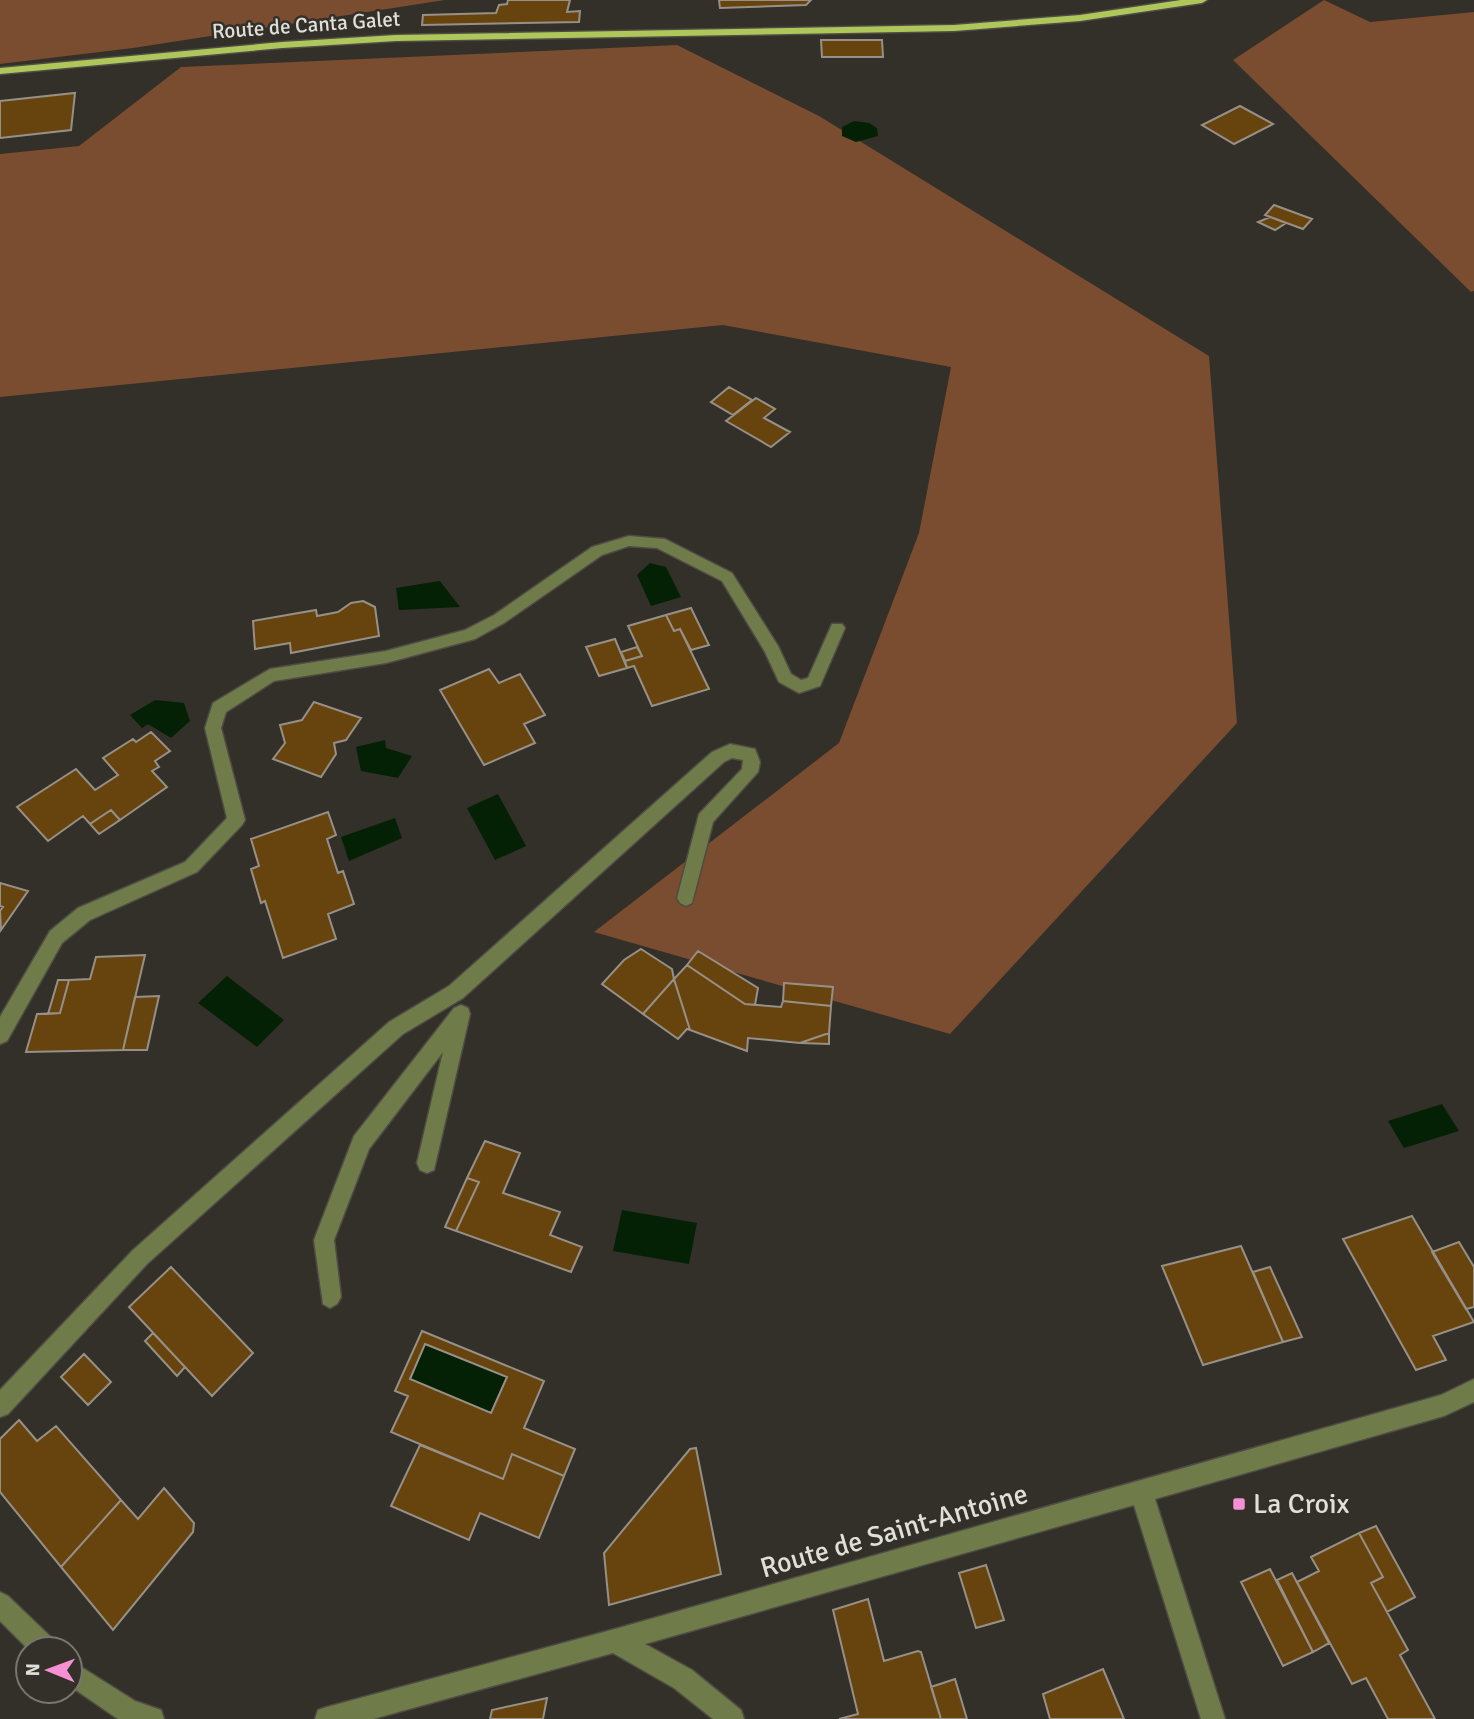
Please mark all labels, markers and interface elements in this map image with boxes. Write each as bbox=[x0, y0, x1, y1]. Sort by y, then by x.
street label: Route de Canta Galet bbox=[211, 5, 401, 45]
street label: Route de Saint-Antoine bbox=[756, 1477, 1032, 1585]
place label: La Croix bbox=[1253, 1487, 1349, 1521]
marker: La Croix bbox=[1231, 1496, 1247, 1512]
north arrow bbox=[14, 1635, 84, 1705]
text: N bbox=[21, 1663, 45, 1677]

